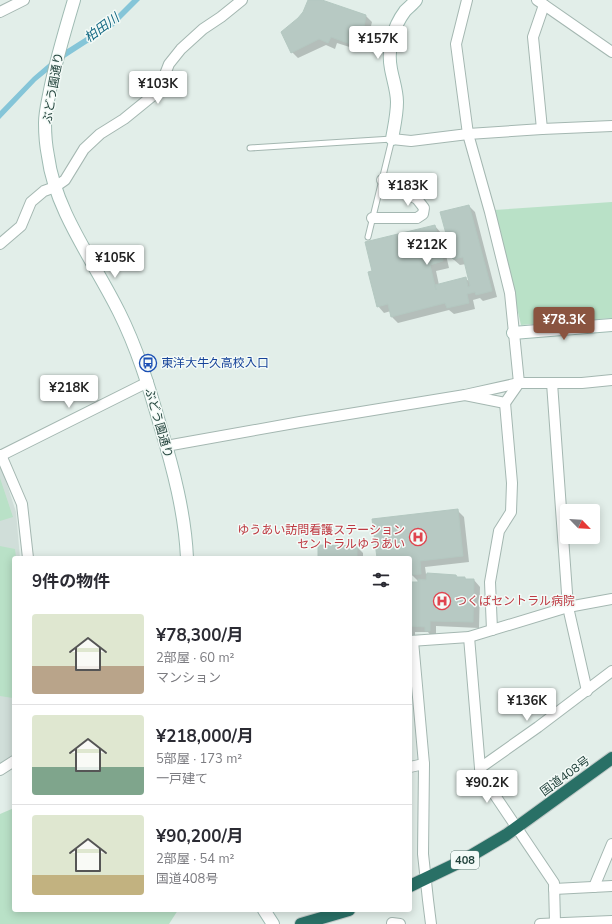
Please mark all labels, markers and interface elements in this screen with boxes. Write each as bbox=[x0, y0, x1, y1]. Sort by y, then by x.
water label: 柏田川 bbox=[81, 8, 125, 47]
pin: ¥157K bbox=[350, 26, 406, 60]
text: ¥157K bbox=[358, 30, 398, 48]
street label: ぶどう園通り bbox=[39, 51, 67, 125]
pin: ¥103K bbox=[130, 71, 186, 105]
text: ¥103K bbox=[138, 75, 178, 93]
pin: ¥183K bbox=[380, 173, 436, 207]
text: ¥183K bbox=[388, 177, 428, 195]
pin: ¥212K bbox=[399, 232, 455, 266]
text: ¥212K bbox=[407, 236, 447, 254]
pin: ¥105K bbox=[87, 245, 143, 279]
text: ¥105K bbox=[95, 249, 135, 267]
pin: ¥78.3K bbox=[531, 307, 597, 341]
text: ¥78.3K bbox=[542, 311, 586, 329]
bus stop icon: 東洋大牛久高校入口 bbox=[138, 353, 158, 373]
place label: 東洋大牛久高校入口 bbox=[161, 355, 269, 371]
pin: ¥218K bbox=[41, 375, 97, 409]
text: ¥218K bbox=[49, 379, 89, 397]
street label: ぶどう園通り bbox=[141, 386, 177, 460]
north arrow bbox=[560, 504, 600, 544]
map controls bbox=[560, 504, 600, 544]
place label: ゆうあい訪問看護ステーション セントラルゆうあい bbox=[237, 522, 405, 552]
hospital icon: ゆうあい訪問看護ステーション セントラルゆうあい bbox=[408, 527, 428, 547]
icon: filters bbox=[370, 569, 392, 591]
text: 9件の物件 bbox=[32, 570, 110, 593]
hospital icon: つくばセントラル病院 bbox=[432, 591, 452, 611]
place label: つくばセントラル病院 bbox=[455, 593, 575, 609]
text: ¥78,300/月 bbox=[156, 624, 244, 647]
icon: home bbox=[64, 630, 112, 678]
text: 2部屋 · 60 m² bbox=[156, 649, 234, 667]
text: マンション bbox=[156, 669, 221, 687]
pin: ¥136K bbox=[499, 688, 555, 722]
text: ¥136K bbox=[507, 692, 547, 710]
text: ¥218,000/月 bbox=[156, 725, 254, 748]
icon: home bbox=[64, 731, 112, 779]
text: 5部屋 · 173 m² bbox=[156, 750, 242, 768]
street label: 国道408号 bbox=[537, 753, 593, 799]
text: 一戸建て bbox=[156, 770, 208, 788]
pin: ¥90.2K bbox=[454, 770, 520, 804]
text: ¥90.2K bbox=[465, 774, 509, 792]
text: ¥90,200/月 bbox=[156, 825, 244, 848]
icon: home bbox=[64, 831, 112, 879]
text: 2部屋 · 54 m² bbox=[156, 850, 234, 868]
road number: 408 bbox=[451, 851, 479, 869]
text: 国道408号 bbox=[156, 870, 218, 888]

